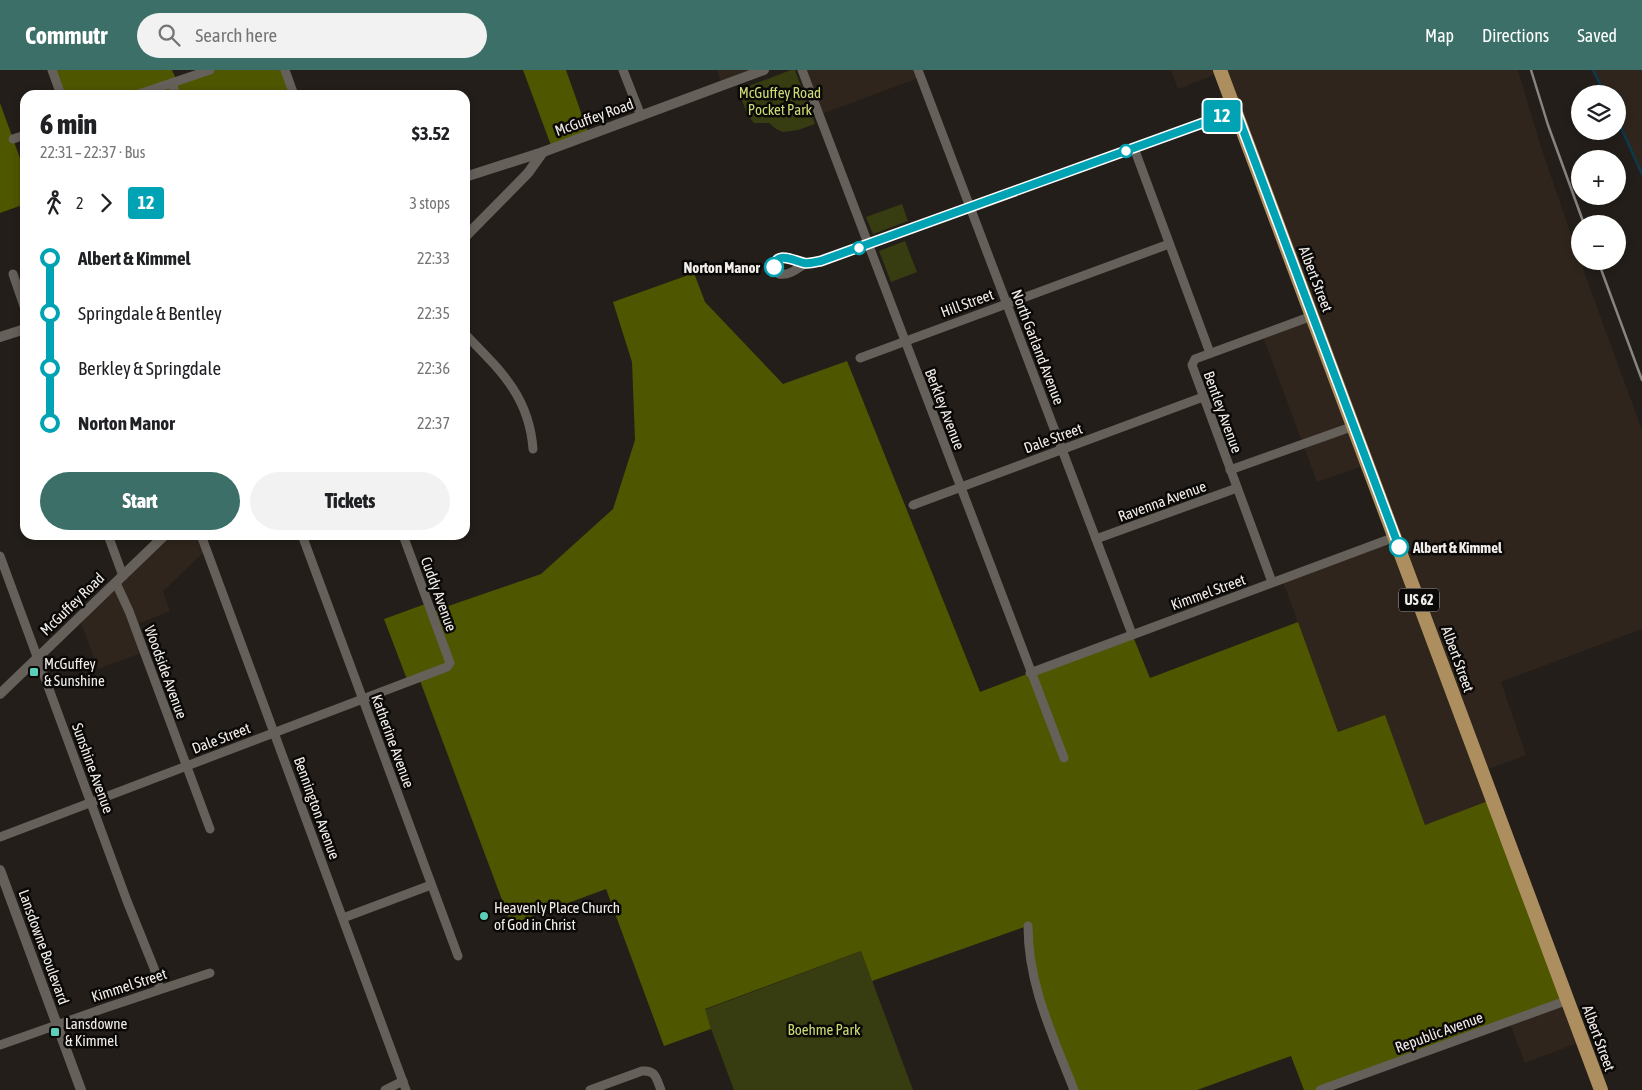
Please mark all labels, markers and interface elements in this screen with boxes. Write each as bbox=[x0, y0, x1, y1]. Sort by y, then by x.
search box bbox=[137, 13, 487, 58]
icon: search bbox=[155, 21, 183, 49]
text: Commutr bbox=[25, 22, 107, 49]
text: Search here bbox=[195, 24, 277, 46]
text: Map bbox=[1425, 25, 1454, 46]
text: Directions bbox=[1482, 25, 1549, 46]
text: Saved bbox=[1577, 25, 1617, 46]
park label: McGuffey Road Pocket Park bbox=[739, 84, 821, 118]
map controls bbox=[1571, 85, 1626, 270]
button: layers bbox=[1571, 85, 1626, 140]
street label: McGuffey Road bbox=[552, 95, 636, 139]
line badge: 12 bbox=[1200, 100, 1244, 132]
text: 12 bbox=[1214, 105, 1230, 126]
text: 6 min bbox=[40, 108, 97, 140]
text: $3.52 bbox=[412, 122, 450, 144]
text: 22:31 – 22:37 · Bus bbox=[40, 143, 145, 161]
unlabelled marker bbox=[1119, 144, 1133, 158]
button: + bbox=[1571, 150, 1626, 205]
icon: walk bbox=[40, 189, 68, 217]
icon: forward bbox=[92, 189, 120, 217]
text: 12 bbox=[138, 192, 154, 213]
text: 2 bbox=[76, 194, 84, 212]
text: 3 stops bbox=[409, 194, 450, 212]
button: − bbox=[1571, 215, 1626, 270]
unlabelled marker bbox=[852, 241, 866, 255]
street label: Albert Street bbox=[1296, 244, 1336, 314]
text: Albert & Kimmel bbox=[78, 247, 191, 269]
text: 22:33 bbox=[417, 249, 450, 267]
marker: Norton Manor bbox=[764, 257, 784, 277]
place label: Norton Manor bbox=[683, 259, 761, 276]
street label: Hill Street bbox=[938, 286, 996, 320]
street label: North Garland Avenue bbox=[1008, 287, 1068, 407]
text: Springdale & Bentley bbox=[78, 302, 222, 324]
text: 22:35 bbox=[417, 304, 450, 322]
text: Berkley & Springdale bbox=[78, 357, 221, 379]
text: 22:36 bbox=[417, 359, 450, 377]
street label: Berkley Avenue bbox=[922, 366, 968, 452]
street label: Bentley Avenue bbox=[1200, 369, 1246, 455]
text: Norton Manor bbox=[78, 412, 175, 434]
text: 22:37 bbox=[417, 414, 450, 432]
street label: Dale Street bbox=[1021, 420, 1085, 456]
button: Start bbox=[40, 472, 240, 530]
button: Tickets bbox=[250, 472, 450, 530]
street label: Ravenna Avenue bbox=[1116, 477, 1209, 525]
marker: Albert & Kimmel bbox=[1389, 537, 1409, 557]
place label: Albert & Kimmel bbox=[1412, 539, 1503, 556]
street label: Cuddy Avenue bbox=[418, 554, 460, 634]
street label: McGuffey Road bbox=[36, 569, 108, 639]
street label: Kimmel Street bbox=[1168, 571, 1248, 613]
road number: US 62 bbox=[1399, 588, 1439, 612]
street label: Woodside Avenue bbox=[141, 623, 191, 721]
street label: Albert Street bbox=[1438, 624, 1478, 694]
place label: McGuffey & Sunshine bbox=[44, 655, 105, 689]
marker: McGuffey & Sunshine bbox=[28, 666, 40, 678]
street label: Katherine Avenue bbox=[368, 692, 418, 790]
street label: Dale Street bbox=[189, 719, 253, 757]
street label: Sunshine Avenue bbox=[69, 721, 117, 815]
street label: Bennington Avenue bbox=[291, 754, 343, 862]
street label: Lansdowne Boulevard bbox=[15, 887, 73, 1007]
place label: Heavenly Place Church of God in Christ bbox=[494, 899, 620, 933]
marker: Heavenly Place Church of God in Christ bbox=[478, 910, 490, 922]
street label: Kimmel Street bbox=[89, 965, 169, 1005]
street label: Albert Street bbox=[1579, 1003, 1619, 1073]
street label: Republic Avenue bbox=[1393, 1008, 1485, 1056]
place label: Lansdowne & Kimmel bbox=[65, 1015, 128, 1049]
park label: Boehme Park bbox=[788, 1021, 861, 1038]
marker: Lansdowne & Kimmel bbox=[49, 1026, 61, 1038]

